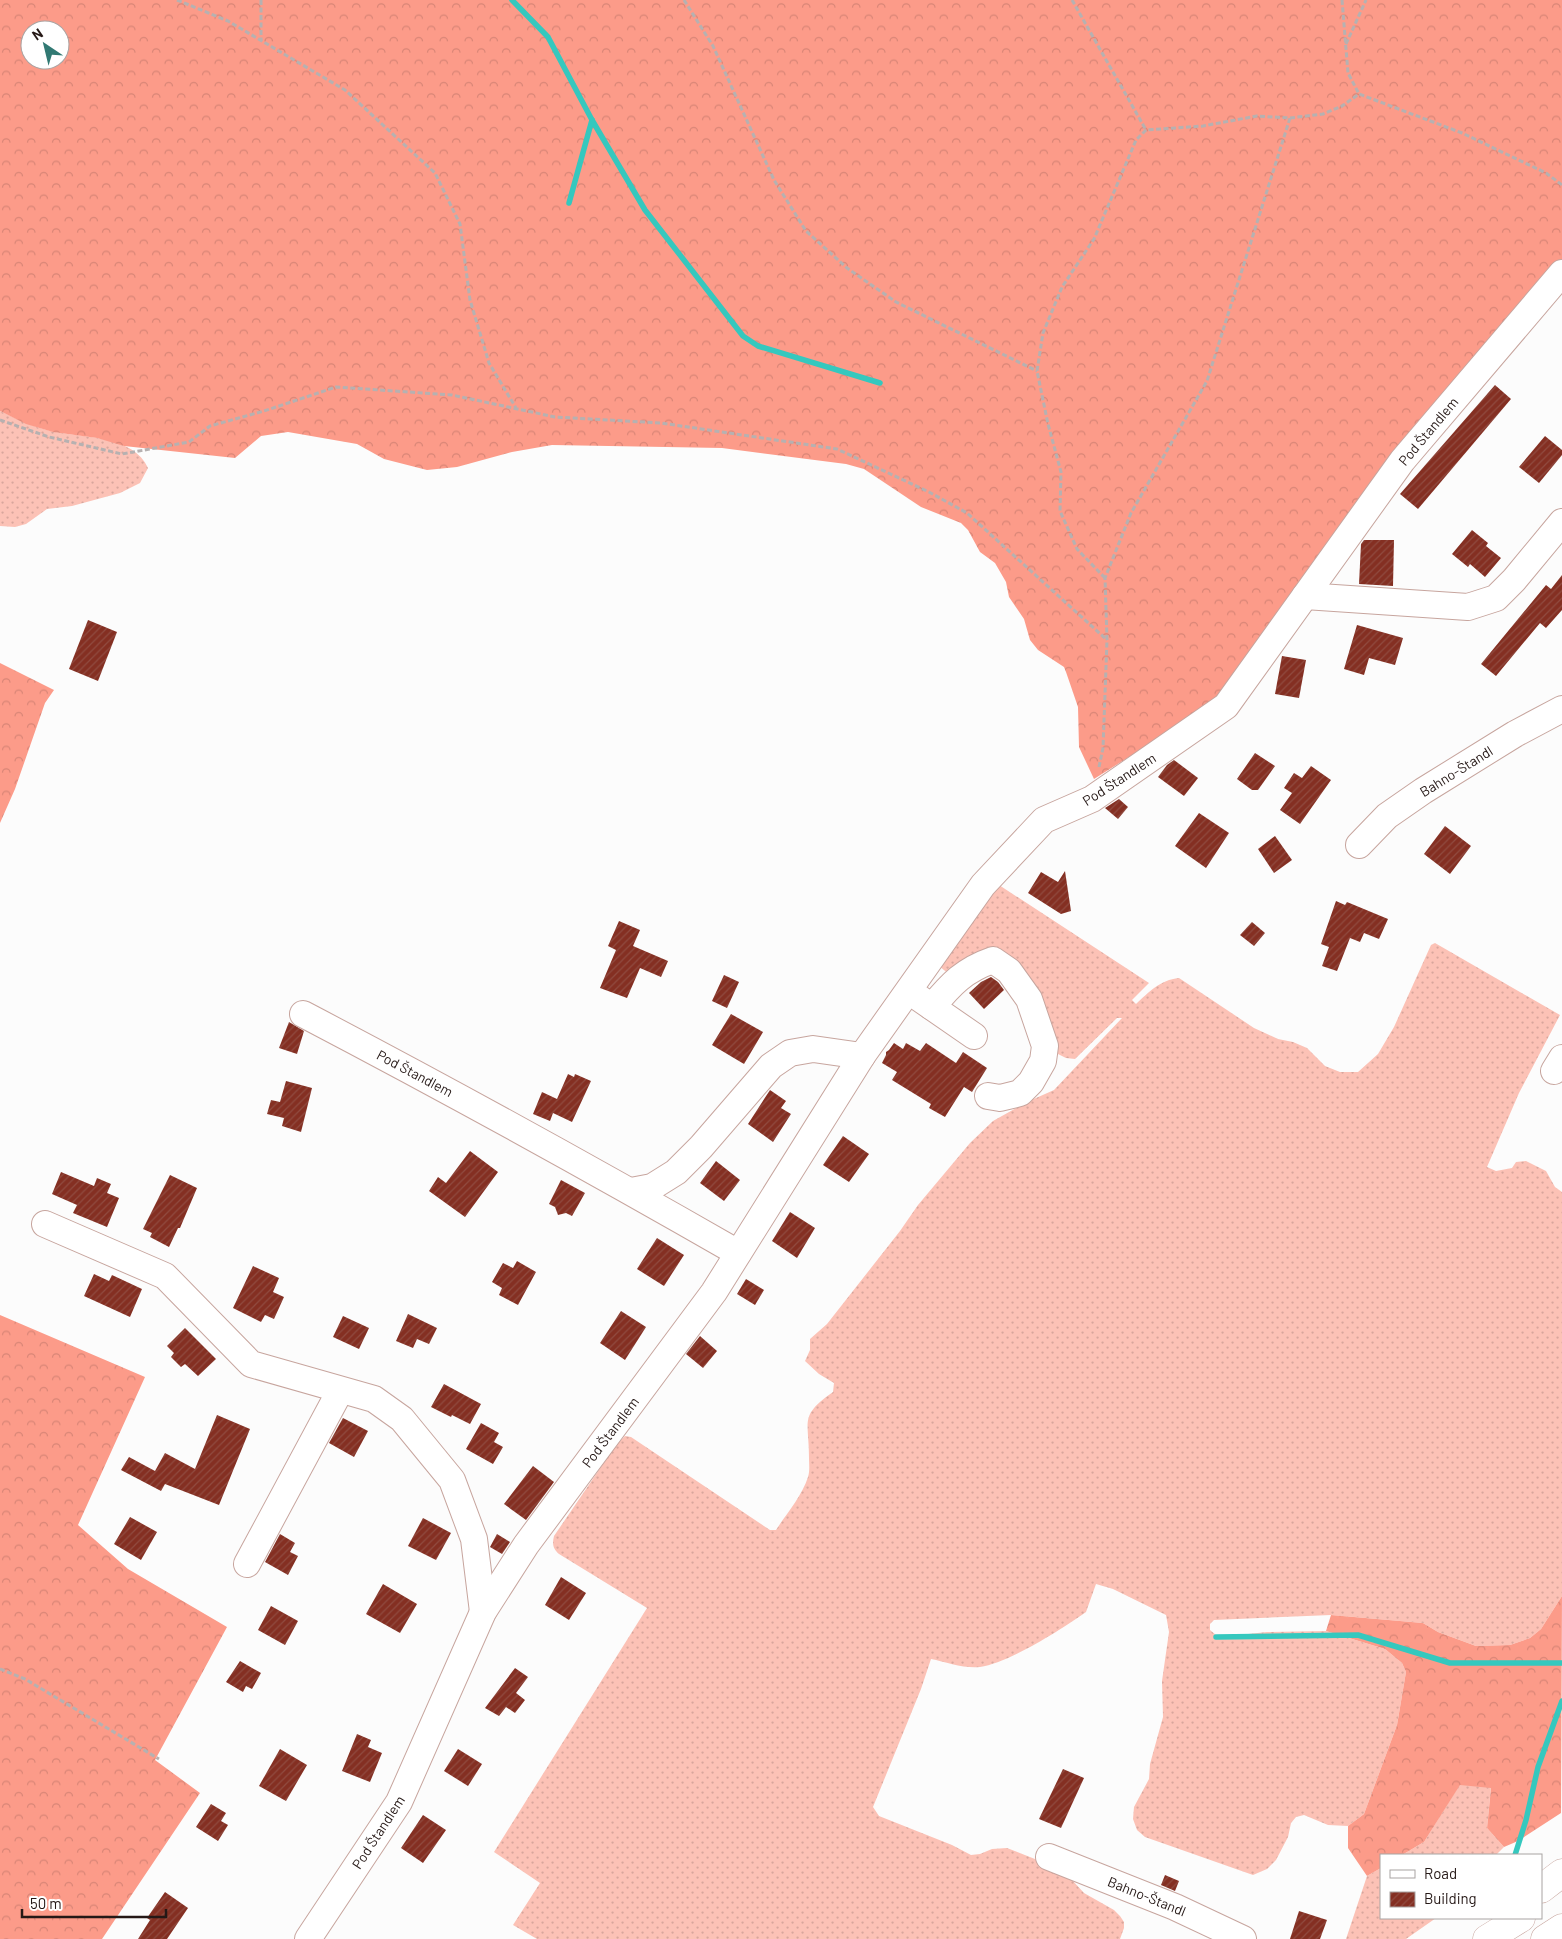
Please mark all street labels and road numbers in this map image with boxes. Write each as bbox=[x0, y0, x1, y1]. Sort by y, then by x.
street label: Pod Štandlem bbox=[1395, 393, 1461, 469]
street label: Bahno-Štandl bbox=[1416, 742, 1496, 800]
street label: Pod Štandlem bbox=[1079, 749, 1159, 809]
street label: Pod Štandlem bbox=[374, 1046, 456, 1100]
street label: Pod Štandlem bbox=[578, 1393, 642, 1471]
street label: Pod Štandlem bbox=[348, 1792, 408, 1872]
street label: Bahno-Štandl bbox=[1105, 1873, 1189, 1919]

